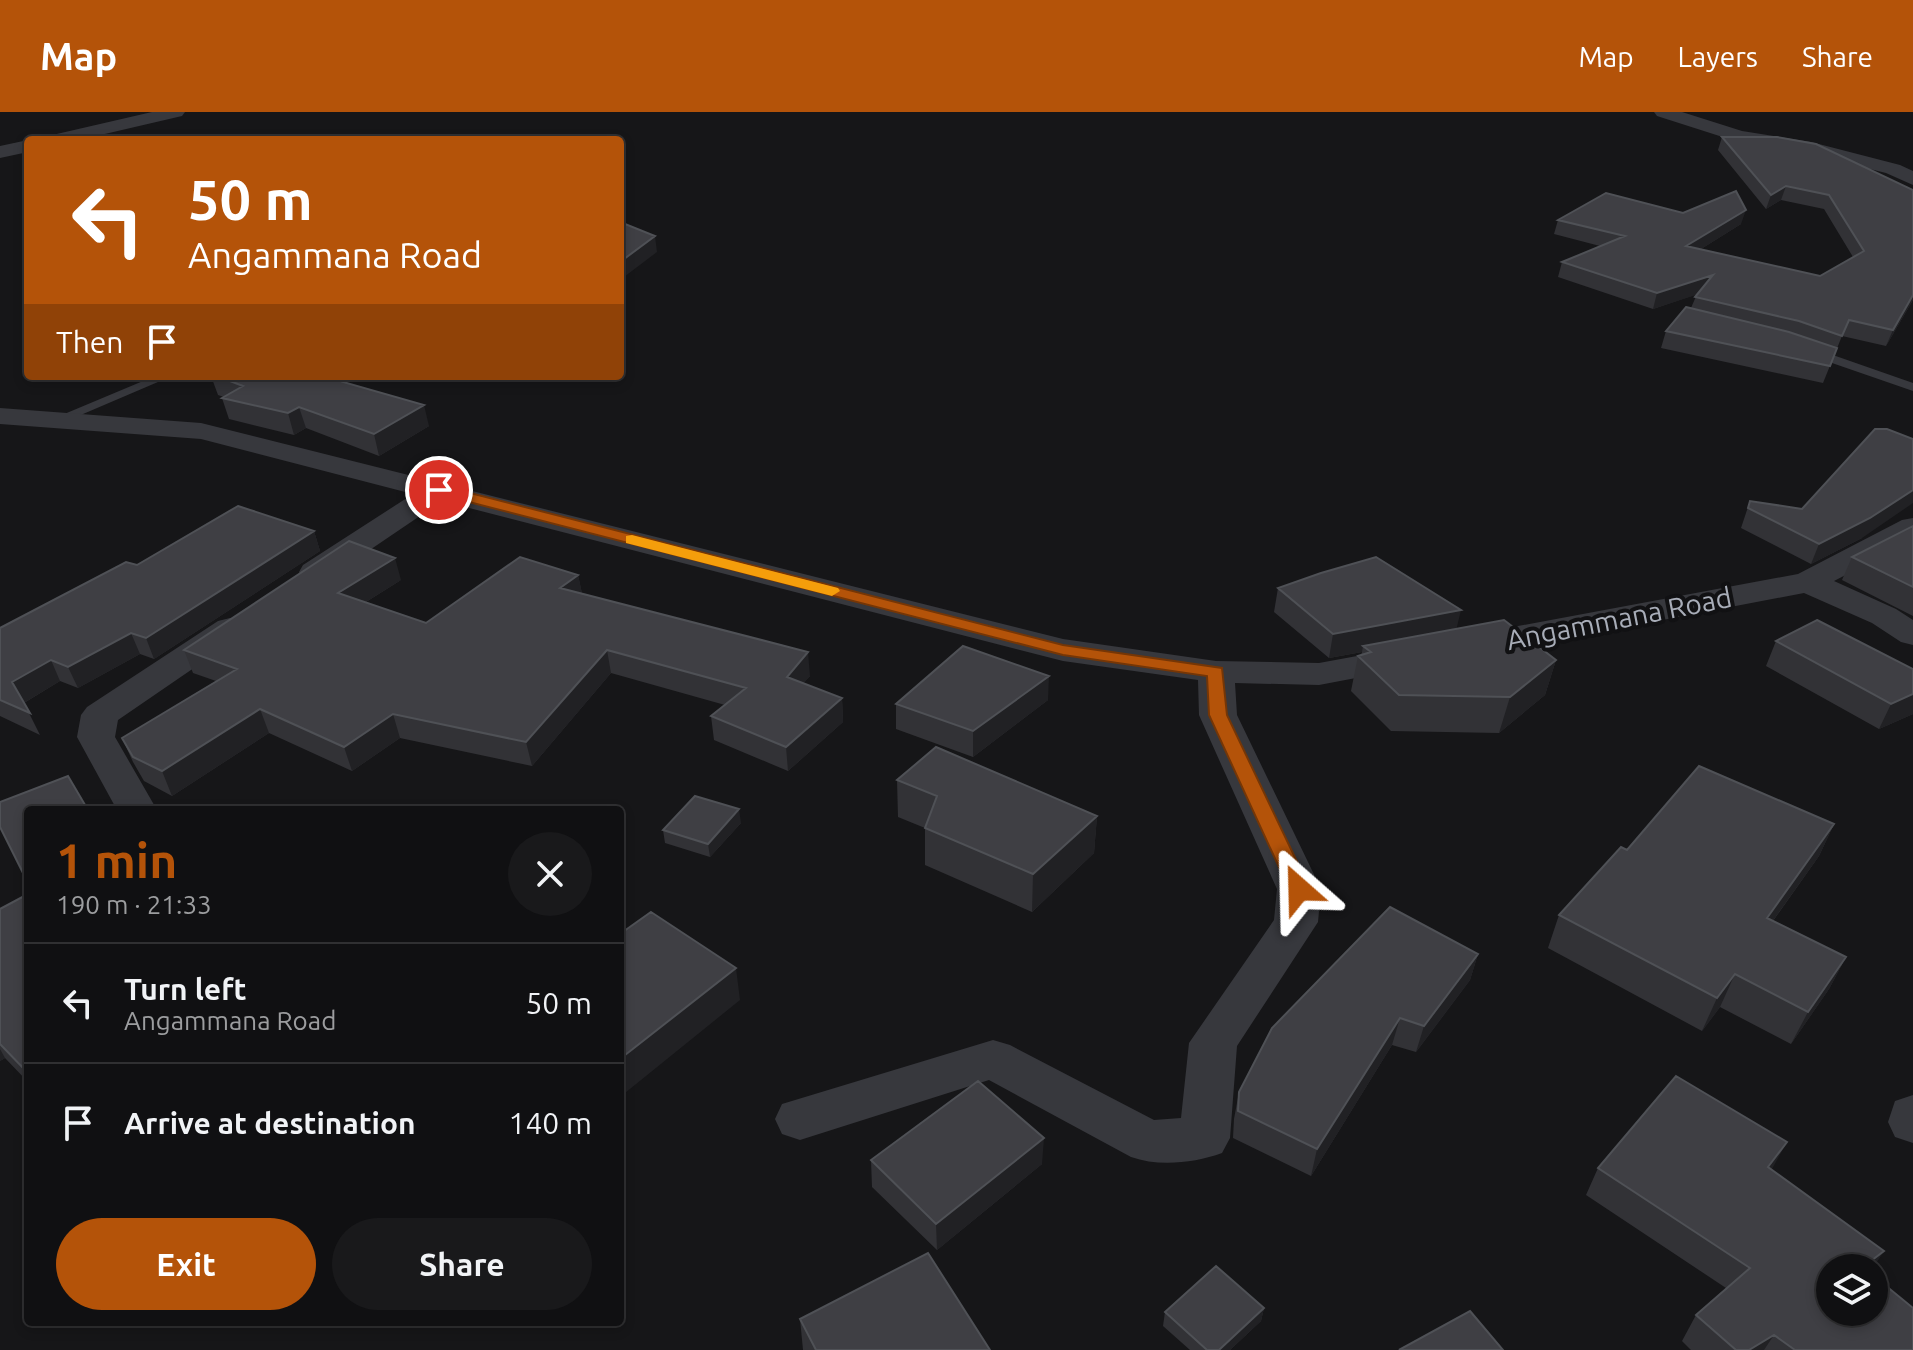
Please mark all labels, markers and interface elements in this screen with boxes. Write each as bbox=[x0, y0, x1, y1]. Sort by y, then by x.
text: Map bbox=[40, 35, 117, 77]
text: Map bbox=[1578, 41, 1634, 72]
text: Layers bbox=[1678, 41, 1758, 72]
text: Share bbox=[1802, 41, 1873, 72]
icon: left bbox=[56, 168, 160, 272]
text: 50 m bbox=[188, 168, 313, 231]
text: Angammana Road bbox=[188, 234, 482, 275]
icon: arrive bbox=[140, 320, 184, 364]
text: Then bbox=[56, 325, 124, 359]
pin bbox=[405, 456, 473, 524]
icon: arrive bbox=[417, 468, 461, 512]
street label: Angammana Road bbox=[1504, 581, 1734, 655]
button: close bbox=[508, 832, 592, 916]
text: 1 min bbox=[56, 833, 177, 887]
position arrow bbox=[1257, 847, 1341, 931]
text: 190 m · 21:33 bbox=[56, 890, 212, 919]
text: Turn left bbox=[124, 972, 246, 1006]
icon: left bbox=[56, 981, 100, 1025]
text: 50 m bbox=[525, 986, 592, 1020]
text: Angammana Road bbox=[124, 1006, 336, 1035]
icon: arrive bbox=[56, 1101, 100, 1145]
text: Arrive at destination bbox=[124, 1106, 416, 1140]
text: 140 m bbox=[508, 1106, 592, 1140]
button: Exit bbox=[56, 1218, 316, 1310]
button: Share bbox=[332, 1218, 592, 1310]
map controls bbox=[1816, 1254, 1888, 1326]
button: layers bbox=[1816, 1254, 1888, 1326]

